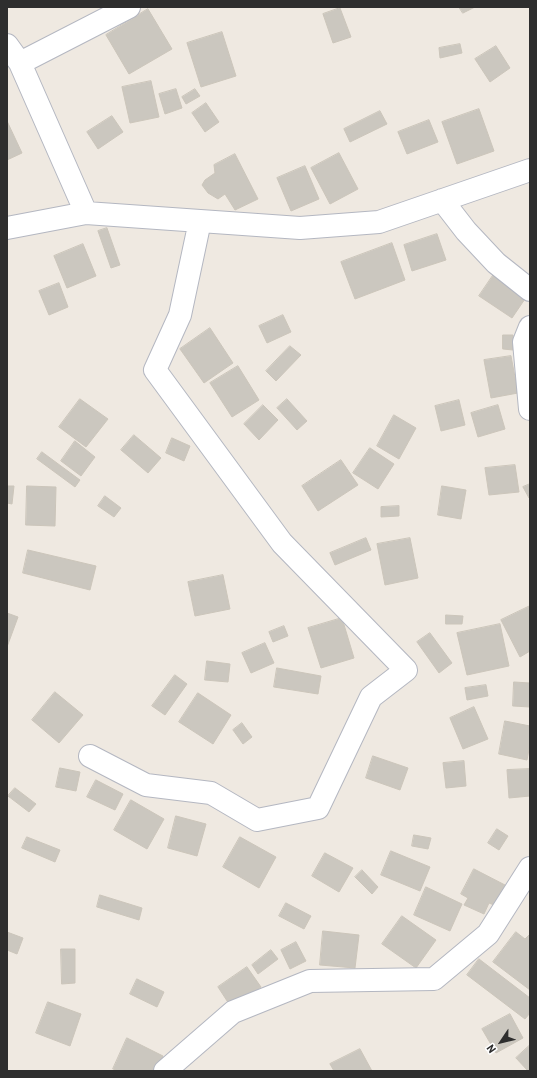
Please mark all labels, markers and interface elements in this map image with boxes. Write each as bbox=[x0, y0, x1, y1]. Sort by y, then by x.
north arrow bbox=[481, 1022, 521, 1062]
text: N bbox=[483, 1042, 498, 1056]

